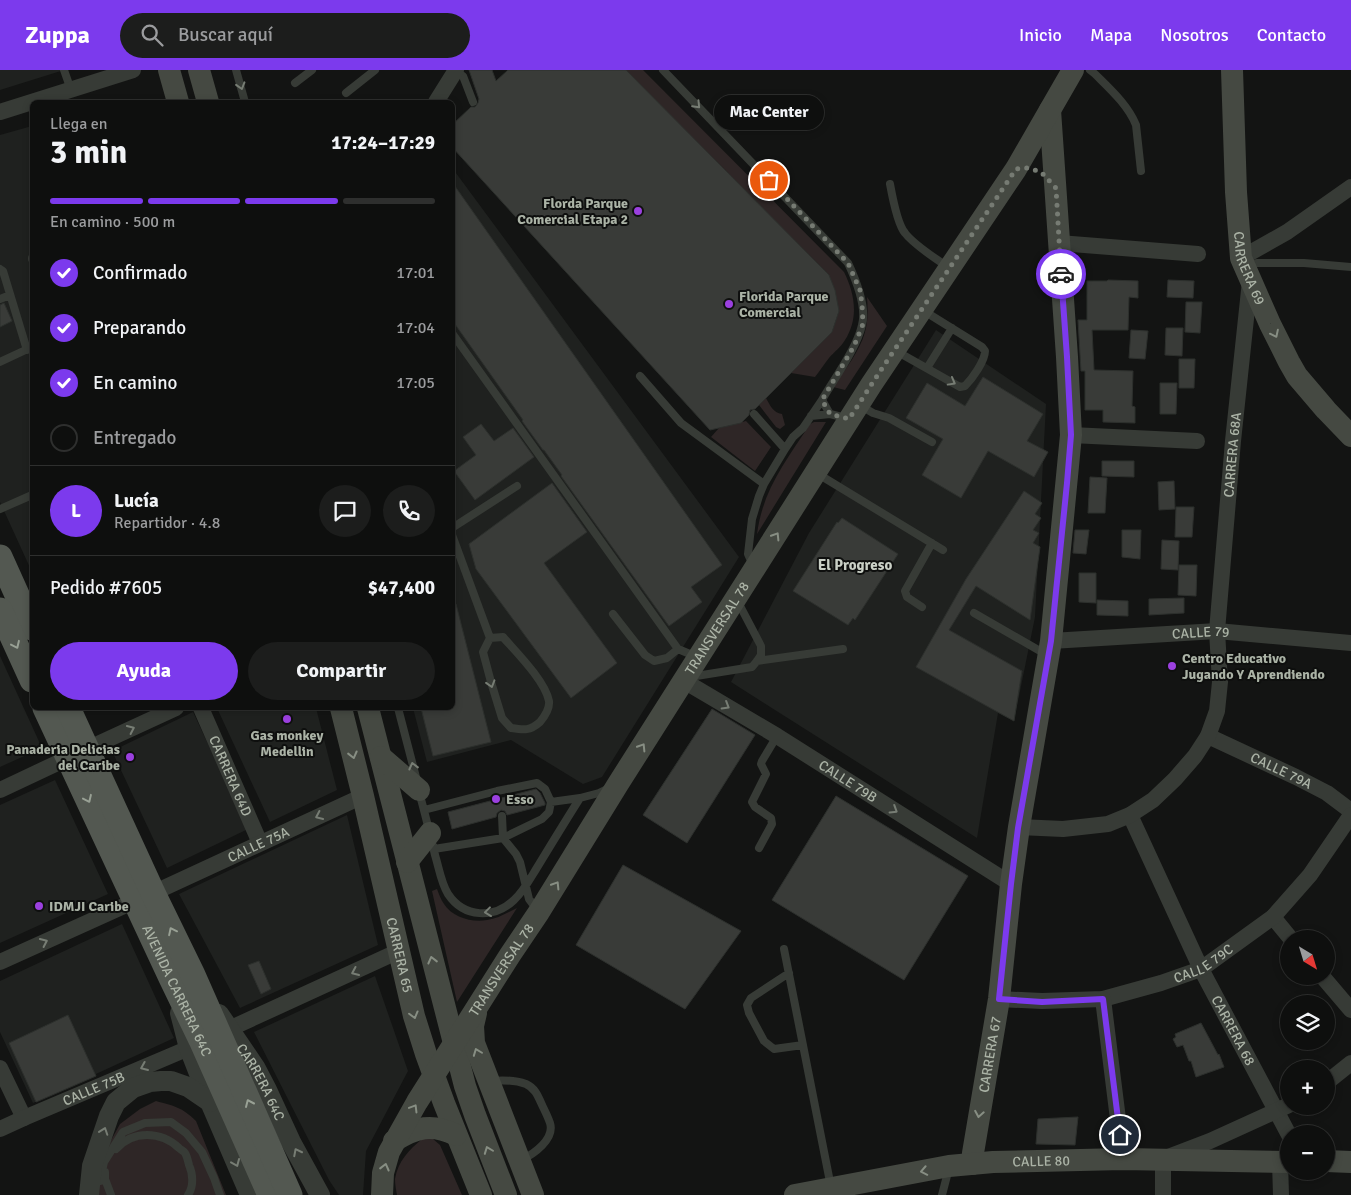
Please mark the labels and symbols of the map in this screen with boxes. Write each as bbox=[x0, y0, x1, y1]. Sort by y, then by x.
one-way arrow bbox=[235, 82, 245, 90]
callout: Mac Center bbox=[714, 95, 824, 130]
one-way arrow bbox=[691, 100, 700, 109]
pin bbox=[748, 159, 790, 201]
place label: Florda Parque Comercial Etapa 2 bbox=[517, 195, 628, 228]
marker: Florda Parque Comercial Etapa 2 bbox=[632, 205, 644, 217]
street label: CARRERA 69 bbox=[1231, 231, 1269, 307]
courier bbox=[1036, 249, 1086, 299]
place label: Florida Parque Comercial bbox=[739, 288, 829, 321]
marker: Florida Parque Comercial bbox=[723, 298, 735, 310]
one-way arrow bbox=[1269, 329, 1279, 338]
one-way arrow bbox=[947, 376, 956, 386]
street label: CARRERA 68A bbox=[1220, 411, 1245, 498]
one-way arrow bbox=[769, 532, 779, 541]
district label: El Progreso bbox=[818, 556, 892, 574]
street label: TRANSVERSAL 78 bbox=[681, 578, 753, 678]
street label: CALLE 79 bbox=[1172, 622, 1230, 642]
one-way arrow bbox=[10, 640, 21, 649]
place label: Centro Educativo Jugando Y Aprendiendo bbox=[1182, 650, 1325, 683]
marker: Centro Educativo Jugando Y Aprendiendo bbox=[1166, 660, 1178, 672]
one-way arrow bbox=[486, 679, 496, 688]
one-way arrow bbox=[720, 699, 729, 709]
marker: Gas monkey Medellin bbox=[281, 713, 293, 725]
one-way arrow bbox=[126, 724, 135, 735]
place label: Gas monkey Medellin bbox=[251, 727, 323, 760]
street label: CARRERA 64D bbox=[206, 733, 256, 819]
place label: Panaderia Delicias del Caribe bbox=[6, 741, 120, 774]
one-way arrow bbox=[636, 743, 645, 753]
street label: CALLE 79A bbox=[1248, 749, 1315, 793]
one-way arrow bbox=[347, 750, 357, 758]
marker: Panaderia Delicias del Caribe bbox=[124, 751, 136, 763]
street label: CALLE 79B bbox=[816, 756, 880, 806]
one-way arrow bbox=[408, 762, 419, 771]
place label: Esso bbox=[506, 791, 534, 808]
marker: Esso bbox=[490, 793, 502, 805]
one-way arrow bbox=[81, 794, 92, 803]
one-way arrow bbox=[888, 804, 897, 813]
one-way arrow bbox=[315, 810, 324, 820]
street label: CALLE 75A bbox=[225, 823, 292, 866]
one-way arrow bbox=[550, 881, 559, 891]
place label: IDMJI Caribe bbox=[49, 898, 129, 915]
marker: IDMJI Caribe bbox=[33, 900, 45, 912]
one-way arrow bbox=[484, 906, 492, 917]
street label: CARRERA 65 bbox=[383, 916, 417, 994]
street label: TRANSVERSAL 78 bbox=[465, 920, 537, 1019]
street label: AVENIDA CARRERA 64C bbox=[139, 922, 216, 1059]
one-way arrow bbox=[167, 927, 178, 936]
north arrow bbox=[1280, 930, 1335, 985]
one-way arrow bbox=[39, 938, 48, 949]
street label: CALLE 79C bbox=[1171, 940, 1236, 986]
one-way arrow bbox=[427, 956, 438, 965]
one-way arrow bbox=[351, 965, 360, 976]
street label: CARRERA 68 bbox=[1208, 992, 1259, 1068]
one-way arrow bbox=[408, 1011, 419, 1020]
street label: CARRERA 67 bbox=[975, 1015, 1004, 1094]
street label: CARRERA 64C bbox=[233, 1040, 288, 1123]
one-way arrow bbox=[473, 1048, 483, 1057]
one-way arrow bbox=[140, 1061, 149, 1072]
street label: CALLE 75B bbox=[60, 1068, 127, 1109]
one-way arrow bbox=[244, 1099, 255, 1108]
one-way arrow bbox=[407, 1105, 417, 1114]
one-way arrow bbox=[975, 1110, 985, 1119]
pin bbox=[1099, 1114, 1141, 1156]
one-way arrow bbox=[98, 1127, 108, 1136]
one-way arrow bbox=[484, 1146, 494, 1154]
one-way arrow bbox=[293, 1149, 303, 1158]
street label: CALLE 80 bbox=[1012, 1152, 1070, 1170]
one-way arrow bbox=[229, 1158, 240, 1167]
one-way arrow bbox=[379, 1163, 390, 1172]
one-way arrow bbox=[920, 1165, 929, 1175]

